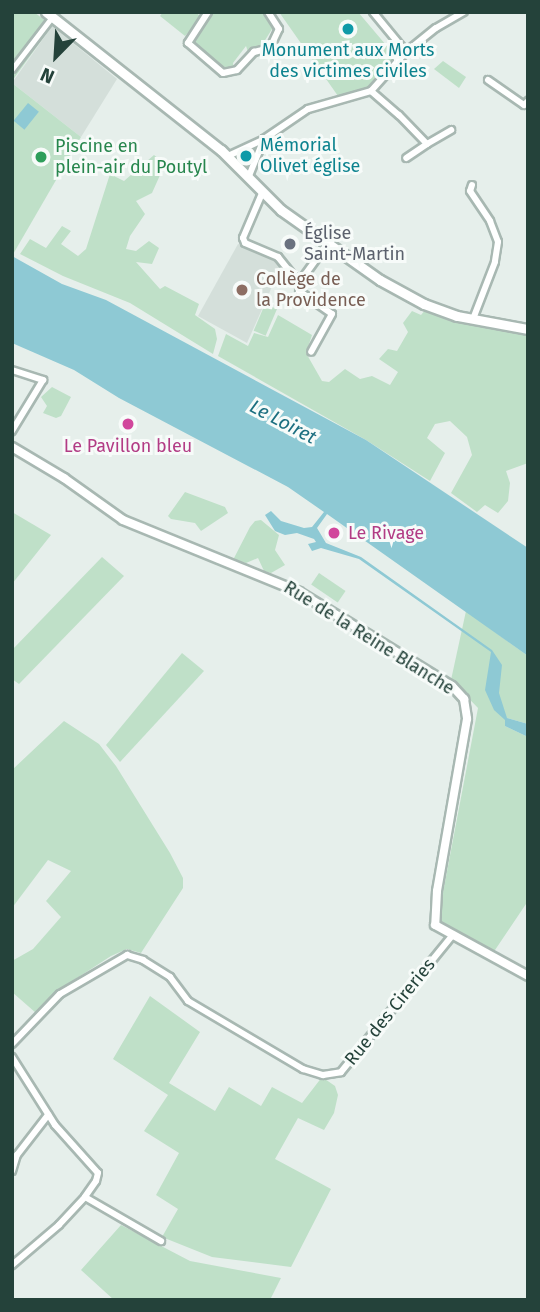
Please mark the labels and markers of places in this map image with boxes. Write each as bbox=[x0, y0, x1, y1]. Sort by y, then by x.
marker: Monument aux Morts des victimes civiles bbox=[340, 21, 356, 37]
place label: Monument aux Morts des victimes civiles bbox=[262, 40, 434, 82]
place label: Mémorial Olivet église bbox=[260, 135, 360, 178]
place label: Piscine en plein-air du Poutyl bbox=[55, 136, 207, 178]
marker: Mémorial Olivet église bbox=[238, 148, 254, 164]
marker: Piscine en plein-air du Poutyl bbox=[33, 149, 49, 165]
place label: Église Saint-Martin bbox=[304, 223, 405, 266]
marker: Église Saint-Martin bbox=[282, 236, 298, 252]
place label: Collège de la Providence bbox=[256, 269, 366, 312]
marker: Collège de la Providence bbox=[234, 282, 250, 298]
marker: Le Pavillon bleu bbox=[120, 416, 136, 432]
place label: Le Pavillon bleu bbox=[64, 435, 192, 457]
place label: Le Rivage bbox=[348, 522, 424, 544]
marker: Le Rivage bbox=[326, 525, 342, 541]

